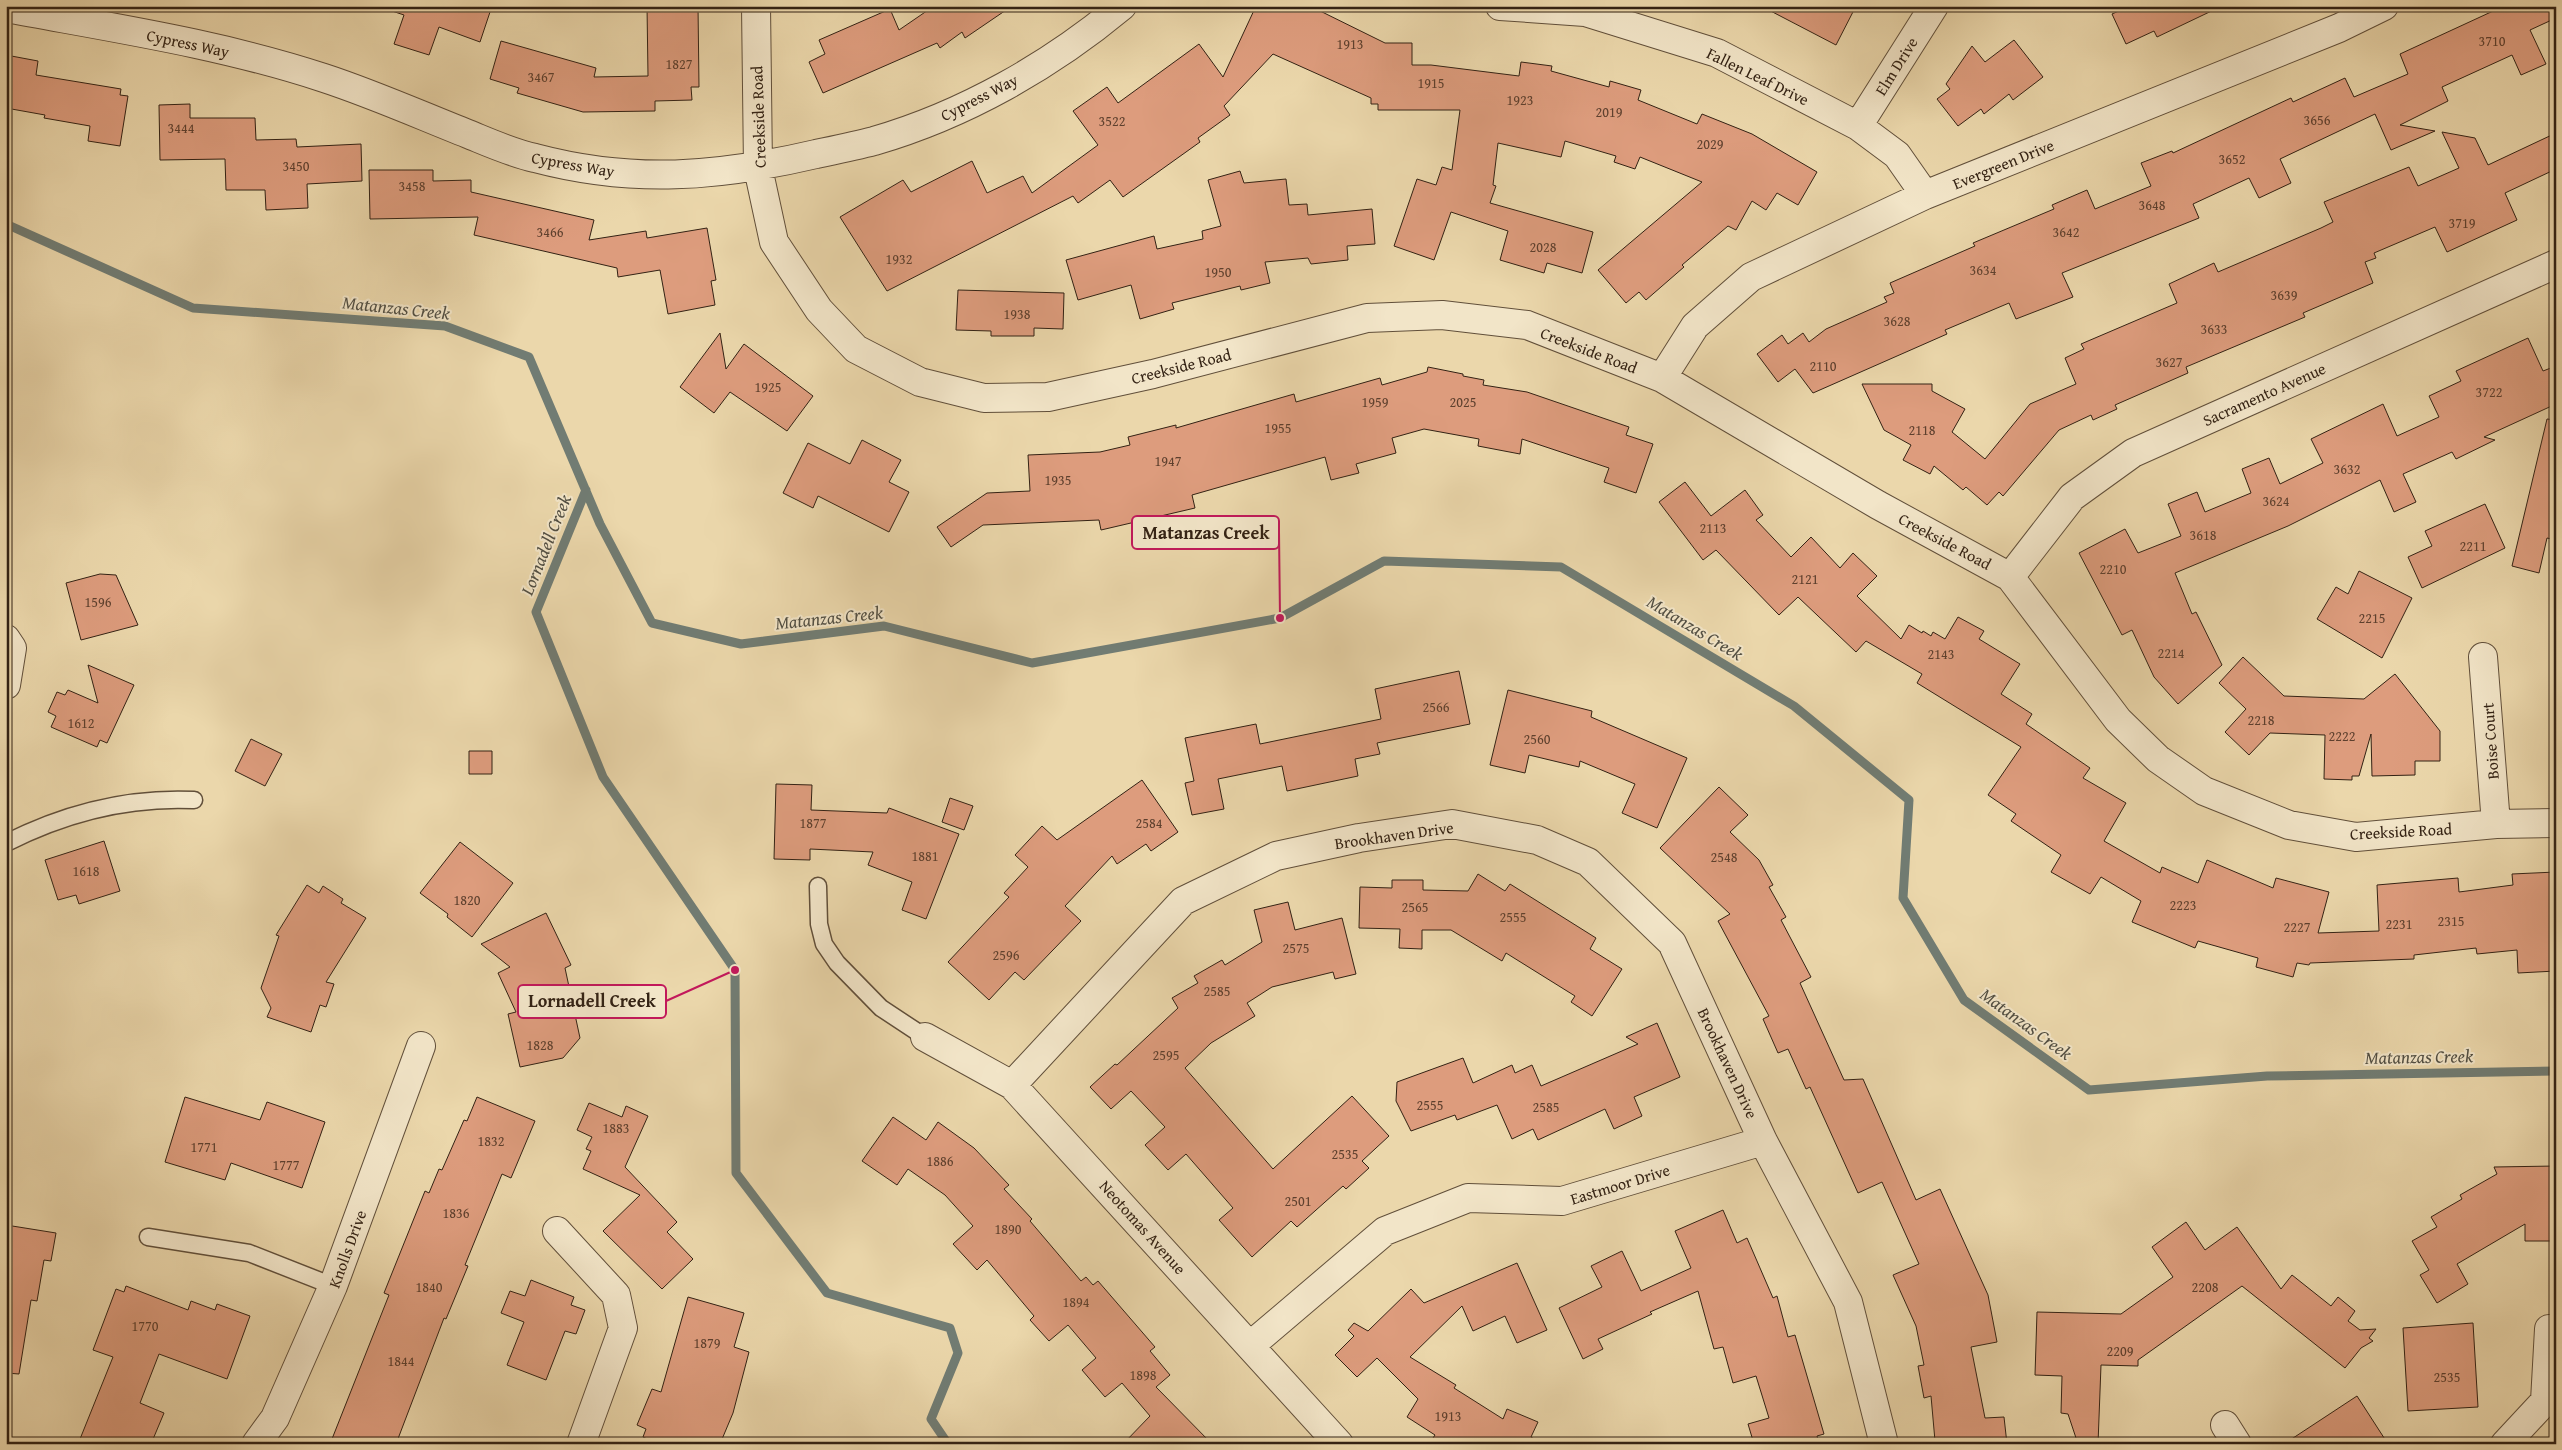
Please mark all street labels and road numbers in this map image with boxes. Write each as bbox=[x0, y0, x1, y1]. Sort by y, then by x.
street label: Cypress Way bbox=[144, 23, 232, 63]
street label: Elm Drive bbox=[1869, 32, 1923, 100]
street label: Fallen Leaf Drive bbox=[1703, 41, 1813, 111]
street label: Creekside Road bbox=[744, 65, 772, 168]
street label: Cypress Way bbox=[936, 67, 1022, 127]
street label: Evergreen Drive bbox=[1949, 133, 2057, 195]
street label: Cypress Way bbox=[530, 145, 616, 183]
street label: Creekside Road bbox=[1537, 321, 1641, 380]
street label: Creekside Road bbox=[1129, 342, 1234, 390]
street label: Sacramento Avenue bbox=[2199, 356, 2329, 432]
street label: Creekside Road bbox=[1894, 506, 1996, 576]
street label: Boise Court bbox=[2475, 701, 2505, 780]
street label: Brookhaven Drive bbox=[1333, 815, 1455, 855]
street label: Creekside Road bbox=[2349, 816, 2453, 846]
street label: Brookhaven Drive bbox=[1692, 1004, 1764, 1122]
street label: Eastmoor Drive bbox=[1567, 1157, 1673, 1211]
street label: Neotomas Avenue bbox=[1094, 1175, 1192, 1279]
street label: Knolls Drive bbox=[322, 1207, 372, 1291]

